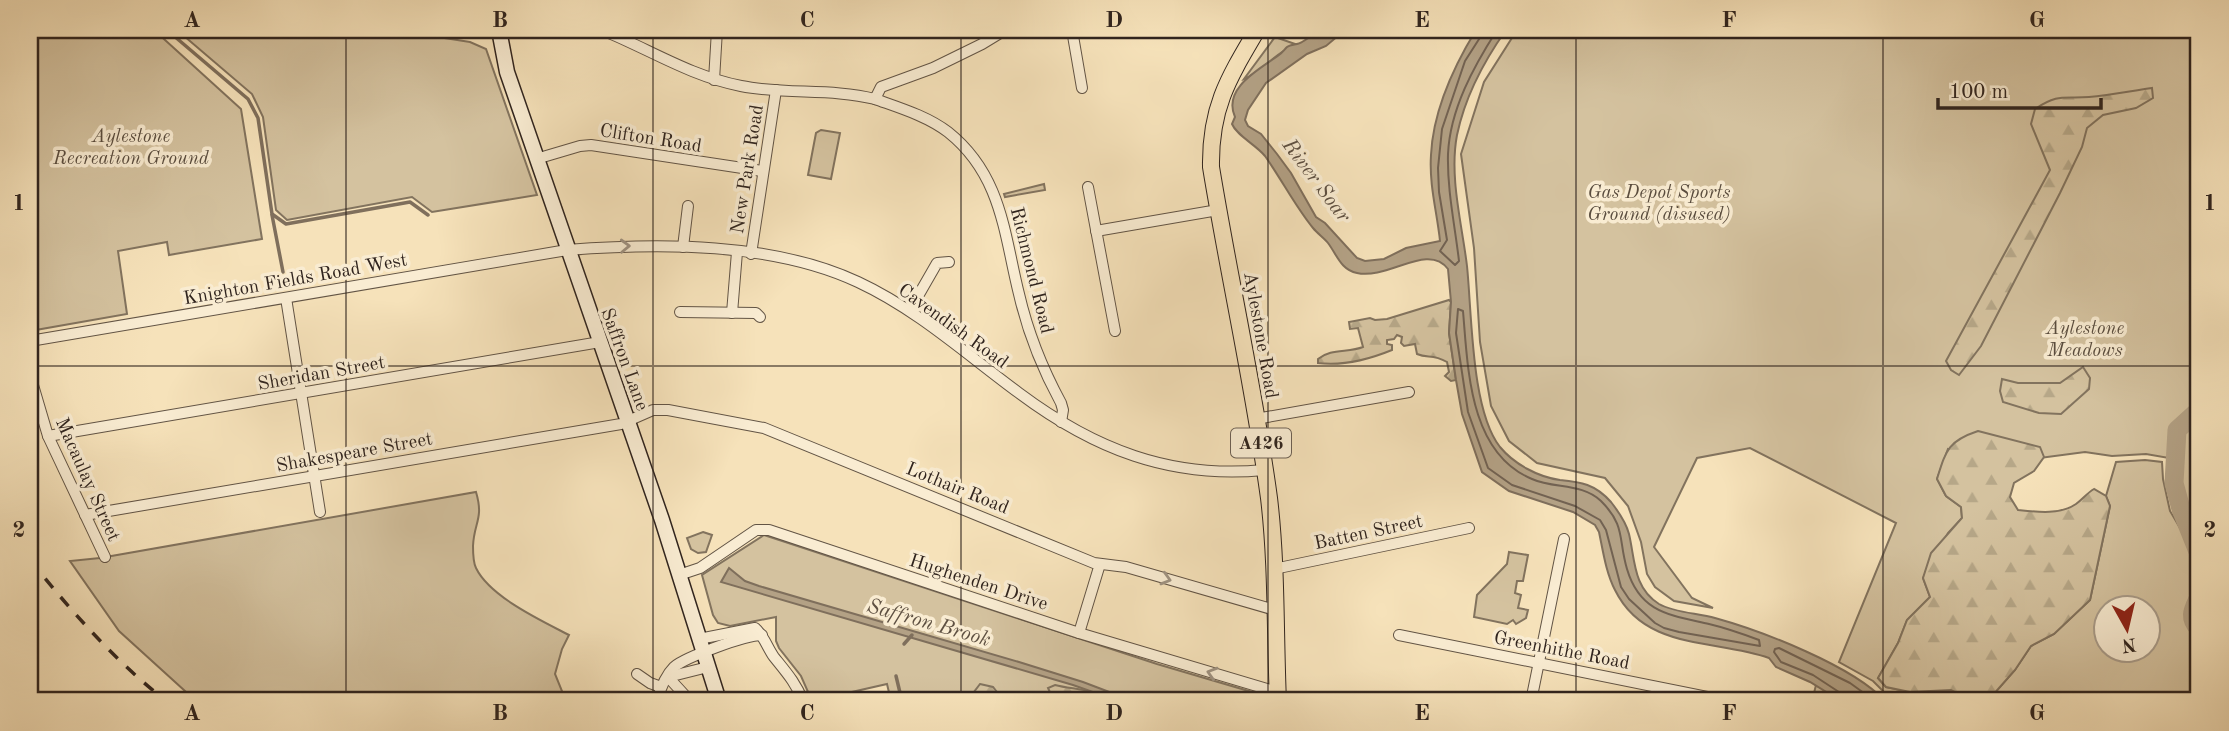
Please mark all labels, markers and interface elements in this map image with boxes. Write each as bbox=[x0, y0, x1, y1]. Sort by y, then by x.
text: A bbox=[183, 9, 201, 32]
text: B bbox=[492, 9, 508, 32]
text: C bbox=[799, 9, 815, 32]
text: D bbox=[1105, 9, 1123, 32]
text: E bbox=[1414, 9, 1430, 32]
text: F bbox=[1721, 9, 1737, 32]
text: G bbox=[2029, 9, 2045, 32]
scale bar bbox=[1938, 66, 2101, 110]
text: 100 m bbox=[1949, 82, 2008, 103]
street label: New Park Road bbox=[729, 104, 768, 235]
street label: Clifton Road bbox=[598, 122, 703, 157]
park label: Aylestone Recreation Ground bbox=[52, 128, 210, 169]
water label: River Soar bbox=[1277, 134, 1354, 227]
park label: Gas Depot Sports Ground (disused) bbox=[1587, 184, 1731, 225]
text: 1 bbox=[12, 192, 26, 215]
text: 1 bbox=[2203, 192, 2217, 215]
street label: Richmond Road bbox=[1006, 205, 1055, 336]
one-way arrow bbox=[620, 239, 631, 254]
street label: Knighton Fields Road West bbox=[182, 251, 409, 310]
street label: Aylestone Road bbox=[1239, 270, 1280, 400]
street label: Cavendish Road bbox=[894, 281, 1011, 373]
street label: Saffron Lane bbox=[596, 306, 651, 414]
park label: Aylestone Meadows bbox=[2045, 320, 2124, 361]
street label: Sheridan Street bbox=[256, 354, 387, 395]
street label: Macaulay Street bbox=[51, 415, 122, 545]
road number: A426 bbox=[1231, 428, 1291, 458]
street label: Shakespeare Street bbox=[275, 430, 434, 477]
street label: Lothair Road bbox=[903, 460, 1011, 519]
street label: Batten Street bbox=[1313, 513, 1425, 554]
text: 2 bbox=[12, 519, 26, 542]
text: 2 bbox=[2203, 519, 2217, 542]
street label: Hughenden Drive bbox=[907, 552, 1050, 615]
one-way arrow bbox=[1160, 570, 1172, 585]
north arrow bbox=[2092, 594, 2162, 664]
water label: Saffron Brook bbox=[864, 596, 993, 651]
street label: Greenhithe Road bbox=[1492, 629, 1631, 674]
text: N bbox=[2120, 633, 2138, 654]
one-way arrow bbox=[1206, 666, 1218, 681]
text: A bbox=[183, 702, 201, 725]
text: B bbox=[492, 702, 508, 725]
text: C bbox=[799, 702, 815, 725]
text: D bbox=[1105, 702, 1123, 725]
text: E bbox=[1414, 702, 1430, 725]
text: F bbox=[1721, 702, 1737, 725]
text: G bbox=[2029, 702, 2045, 725]

